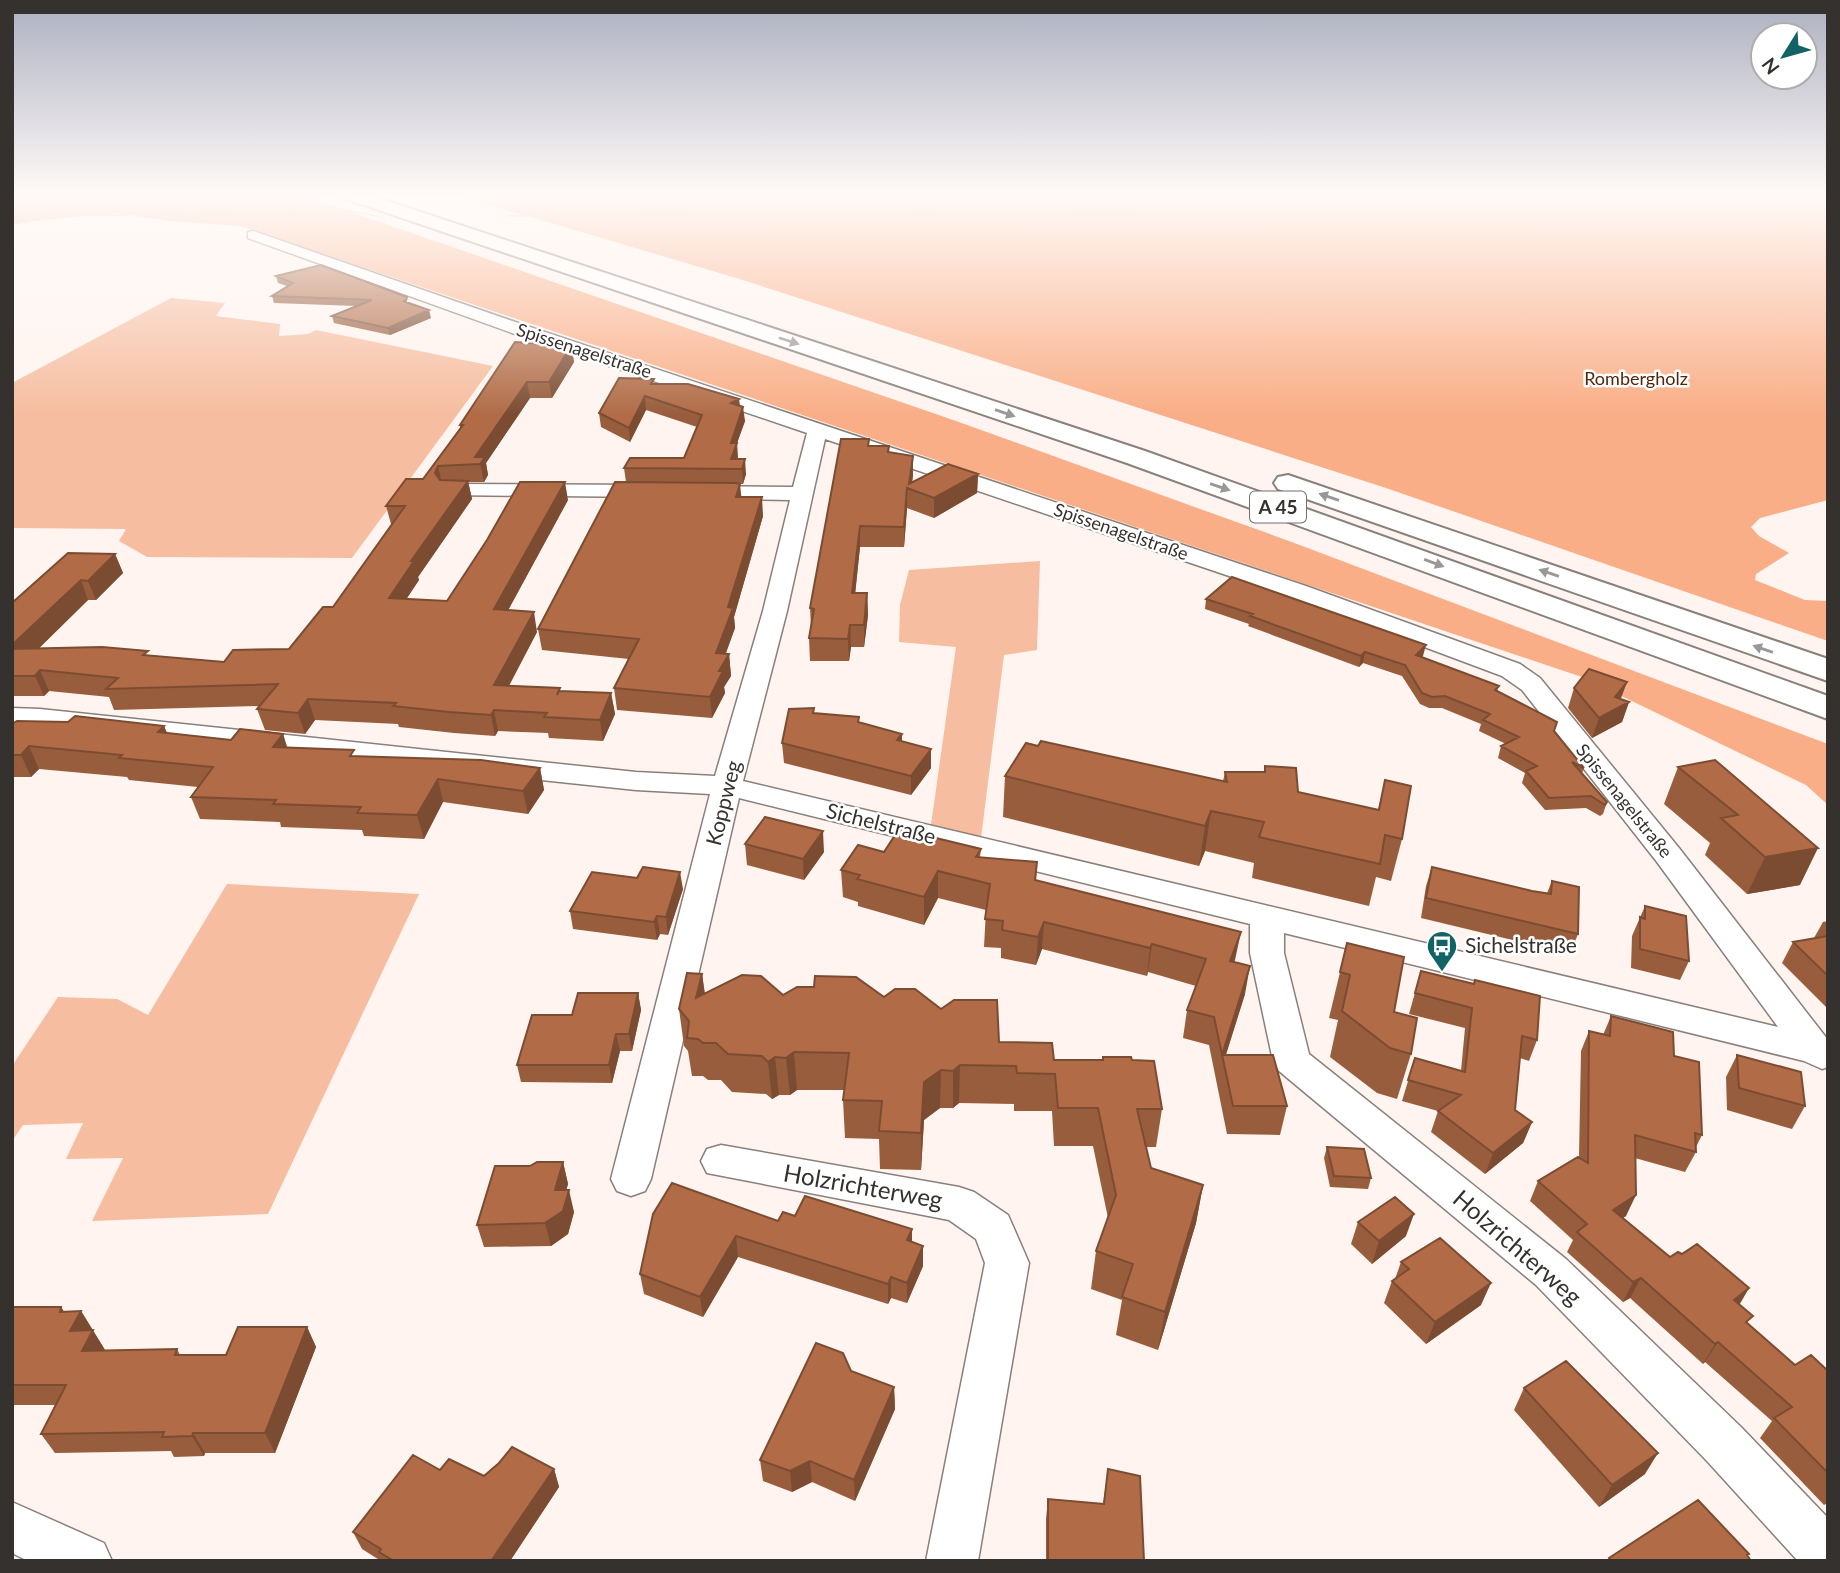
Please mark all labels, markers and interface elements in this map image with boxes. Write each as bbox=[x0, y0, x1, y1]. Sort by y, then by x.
north arrow bbox=[1749, 21, 1819, 91]
text: N bbox=[1756, 54, 1784, 79]
street label: Spissenagelstraße bbox=[514, 318, 655, 382]
one-way arrow bbox=[779, 336, 800, 347]
park label: Rombergholz bbox=[1584, 367, 1688, 389]
one-way arrow bbox=[995, 408, 1016, 419]
one-way arrow bbox=[1210, 482, 1231, 493]
one-way arrow bbox=[1319, 491, 1340, 502]
road number: A 45 bbox=[1250, 492, 1306, 522]
street label: Spissenagelstraße bbox=[1051, 498, 1191, 564]
one-way arrow bbox=[1424, 558, 1445, 569]
one-way arrow bbox=[1538, 567, 1559, 578]
one-way arrow bbox=[1753, 643, 1774, 654]
street label: Spissenagelstraße bbox=[1572, 739, 1678, 862]
street label: Koppweg bbox=[700, 757, 745, 848]
street label: Sichelstraße bbox=[824, 797, 939, 848]
bus stop icon: Sichelstraße bbox=[1425, 929, 1459, 973]
place label: Sichelstraße bbox=[1465, 932, 1577, 957]
street label: Holzrichterweg bbox=[781, 1157, 945, 1214]
street label: Holzrichterweg bbox=[1448, 1183, 1588, 1311]

